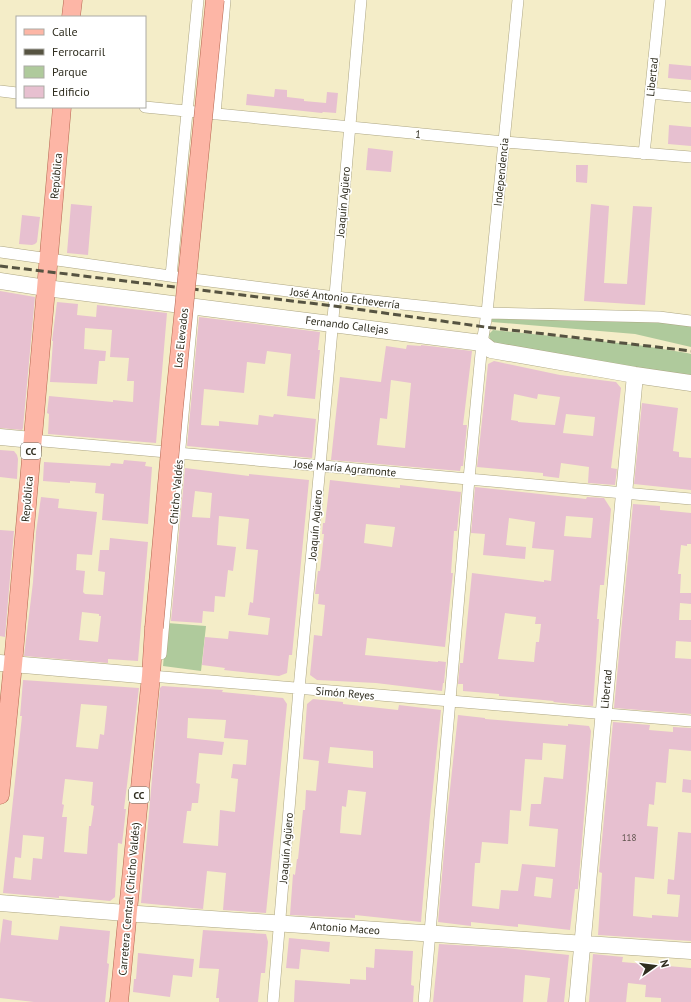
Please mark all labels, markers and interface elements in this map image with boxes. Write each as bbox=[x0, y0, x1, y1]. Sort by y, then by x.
legend bbox=[16, 16, 146, 108]
text: Calle bbox=[52, 24, 78, 39]
text: Ferrocarril bbox=[52, 44, 106, 59]
street label: Libertad bbox=[643, 57, 661, 97]
text: Parque bbox=[52, 64, 87, 79]
text: Edificio bbox=[52, 84, 90, 99]
street label: 1 bbox=[414, 127, 422, 141]
street label: Independencia bbox=[490, 137, 512, 207]
street label: República bbox=[47, 152, 65, 200]
street label: Joaquín Agüero bbox=[333, 166, 353, 239]
street label: José Antonio Echeverría bbox=[288, 284, 401, 312]
street label: Los Elevados bbox=[171, 307, 191, 369]
street label: Fernando Callejas bbox=[305, 313, 390, 337]
road number: CC bbox=[21, 443, 41, 459]
street label: José María Agramonte bbox=[292, 456, 397, 479]
street label: Chicho Valdés bbox=[166, 459, 186, 525]
street label: República bbox=[18, 475, 36, 523]
street label: Joaquín Agüero bbox=[305, 489, 325, 562]
street label: Libertad bbox=[597, 669, 615, 709]
street label: Simón Reyes bbox=[315, 683, 375, 703]
road number: CC bbox=[129, 787, 149, 803]
street label: Joaquín Agüero bbox=[276, 812, 296, 885]
street label: Carretera Central (Chicho Valdés) bbox=[115, 822, 143, 976]
house number: 118 bbox=[622, 832, 636, 843]
street label: Antonio Maceo bbox=[310, 919, 380, 937]
north arrow bbox=[635, 946, 675, 986]
text: N bbox=[657, 958, 672, 969]

